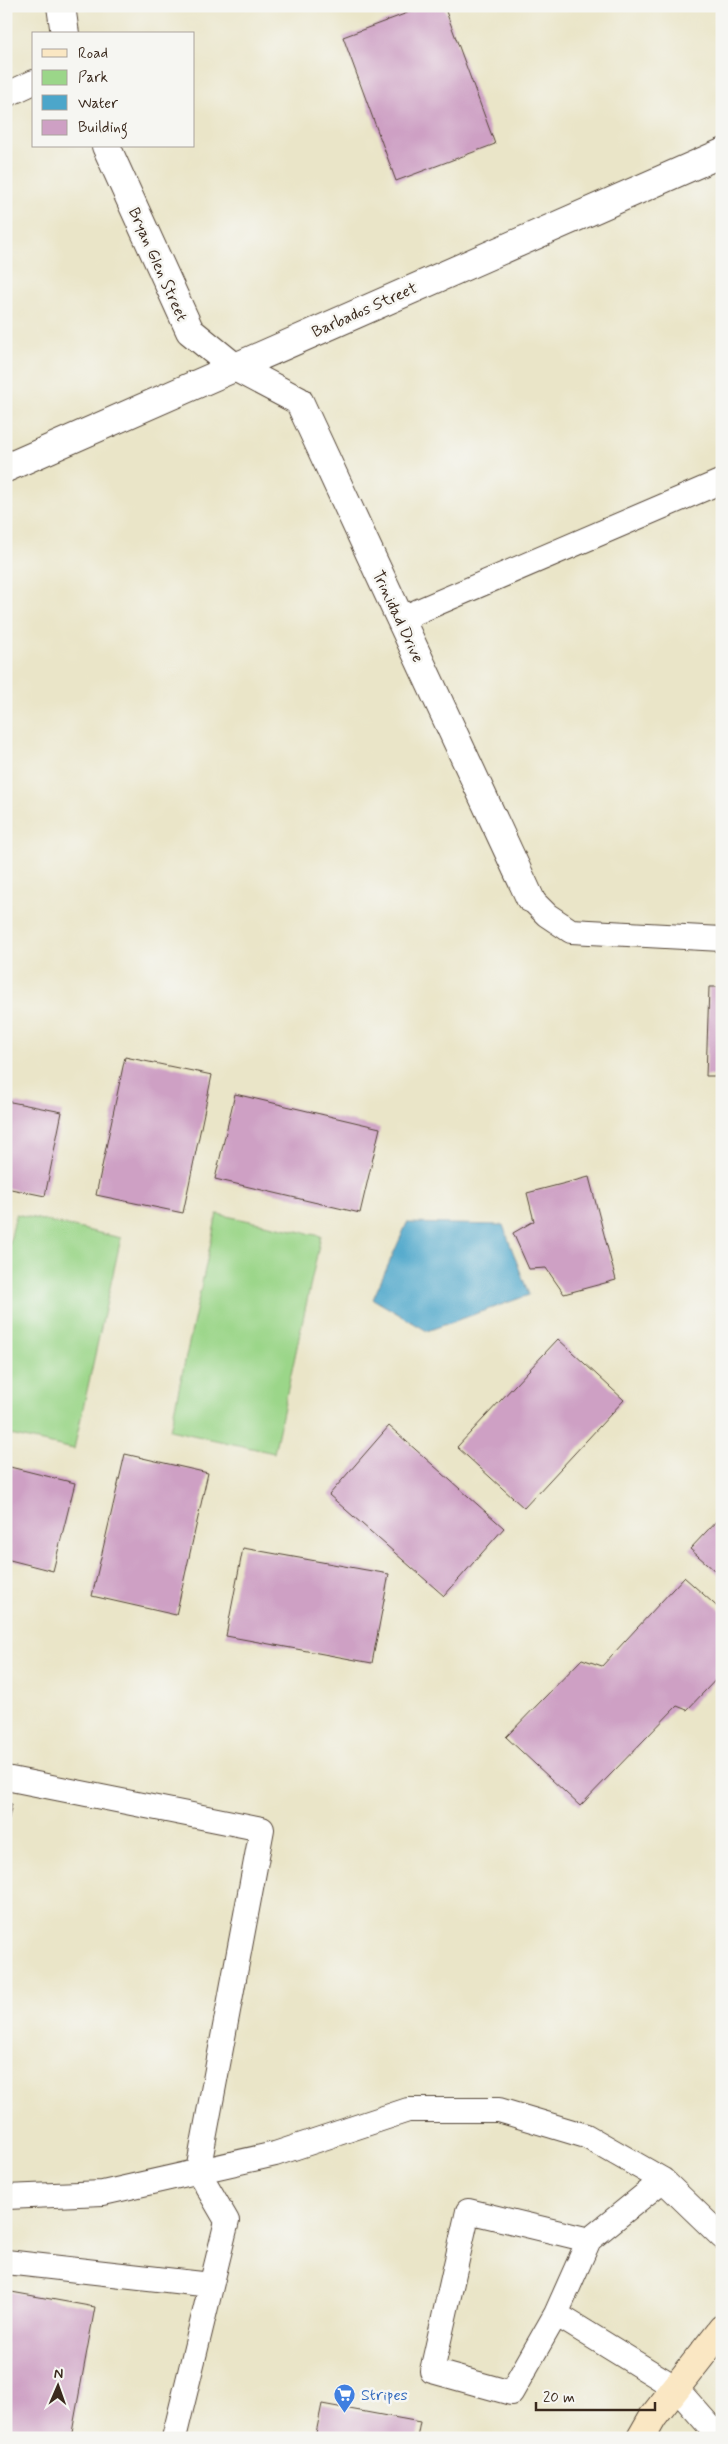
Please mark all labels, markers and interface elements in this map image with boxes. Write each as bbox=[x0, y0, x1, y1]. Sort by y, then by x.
legend bbox=[32, 32, 195, 148]
text: Road bbox=[78, 44, 108, 64]
text: Park bbox=[78, 68, 108, 88]
text: Water bbox=[78, 94, 118, 114]
text: Building bbox=[78, 118, 128, 139]
street label: Bryan Glen Street bbox=[123, 204, 192, 325]
street label: Barbados Street bbox=[309, 278, 421, 343]
street label: Trinidad Drive bbox=[367, 567, 428, 666]
north arrow bbox=[32, 2362, 82, 2412]
text: N bbox=[53, 2365, 63, 2383]
scale bar bbox=[536, 2379, 654, 2411]
supermarket icon: Stripes bbox=[333, 2382, 357, 2413]
place label: Stripes bbox=[361, 2385, 408, 2406]
text: 20 m bbox=[543, 2388, 575, 2408]

